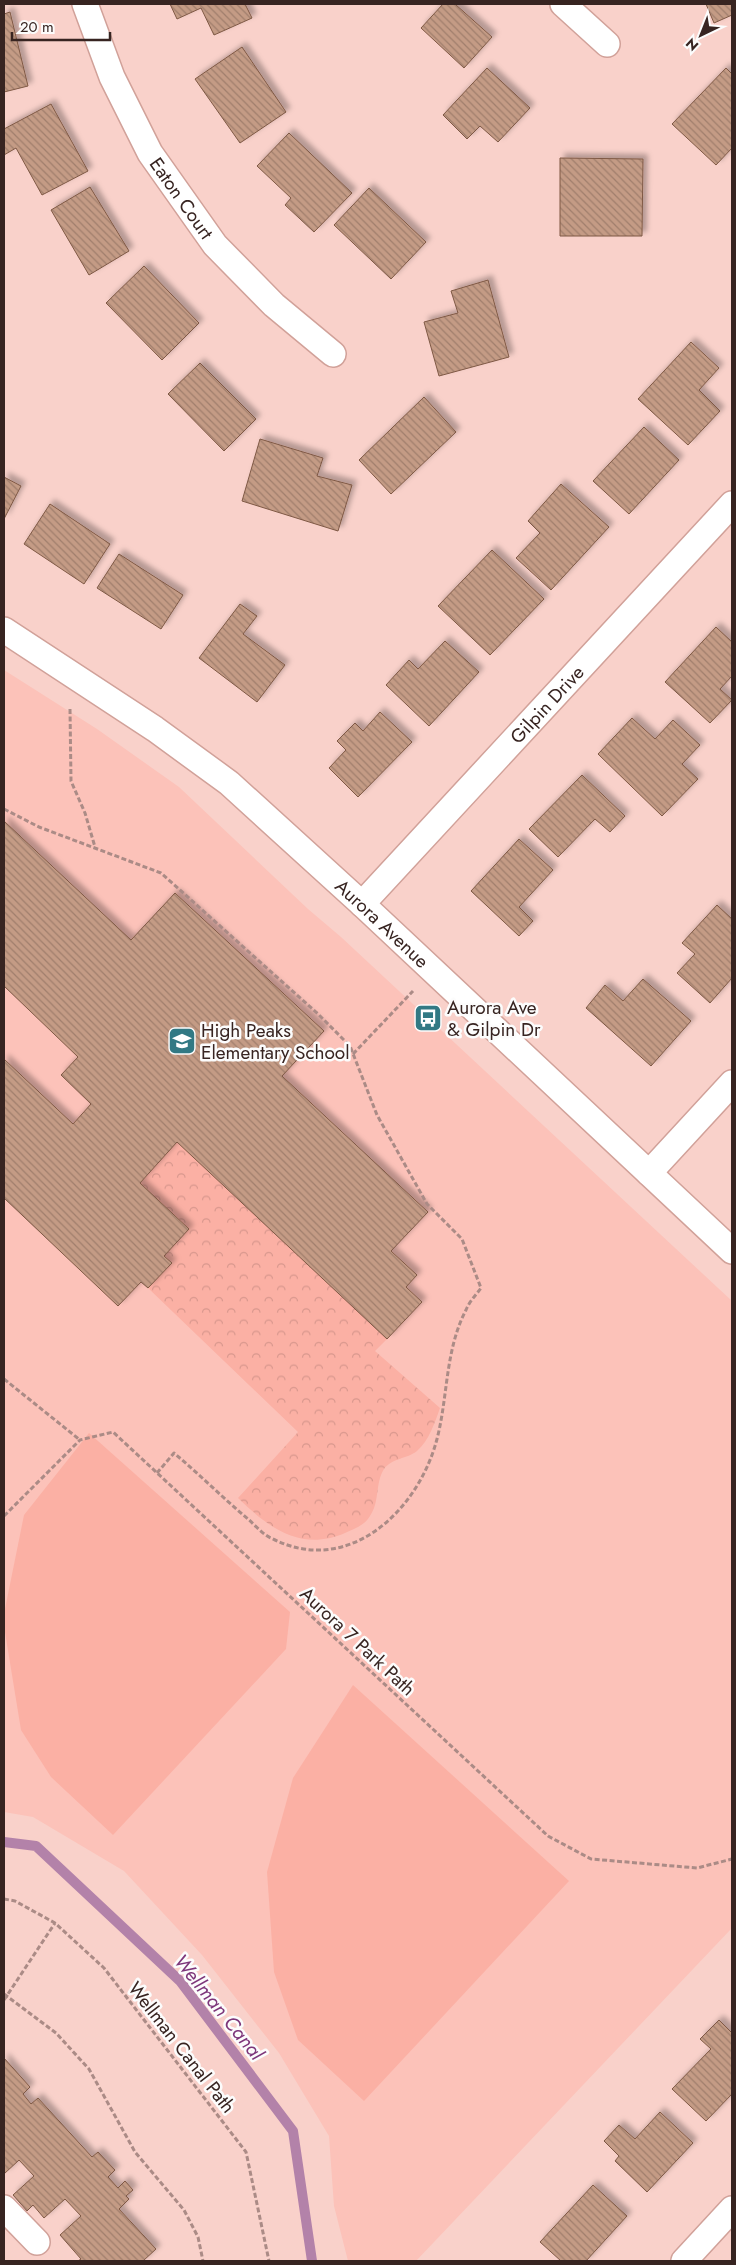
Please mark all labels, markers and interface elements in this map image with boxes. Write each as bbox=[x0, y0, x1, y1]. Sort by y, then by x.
scale bar bbox=[12, 10, 110, 42]
north arrow bbox=[676, 10, 726, 60]
text: 20 m bbox=[20, 16, 54, 38]
text: N bbox=[681, 33, 703, 56]
street label: Eaton Court bbox=[143, 152, 220, 245]
street label: Gilpin Drive bbox=[504, 659, 590, 750]
street label: Aurora Avenue bbox=[329, 873, 435, 974]
place label: Aurora Ave & Gilpin Dr bbox=[447, 994, 541, 1043]
bus stop icon: Aurora Ave & Gilpin Dr bbox=[413, 1003, 443, 1033]
place label: High Peaks Elementary School bbox=[201, 1017, 350, 1066]
school or university icon: High Peaks Elementary School bbox=[167, 1026, 197, 1056]
street label: Aurora 7 Park Path bbox=[294, 1581, 421, 1702]
water label: Wellman Canal bbox=[167, 1948, 271, 2068]
street label: Wellman Canal Path bbox=[122, 1976, 242, 2119]

